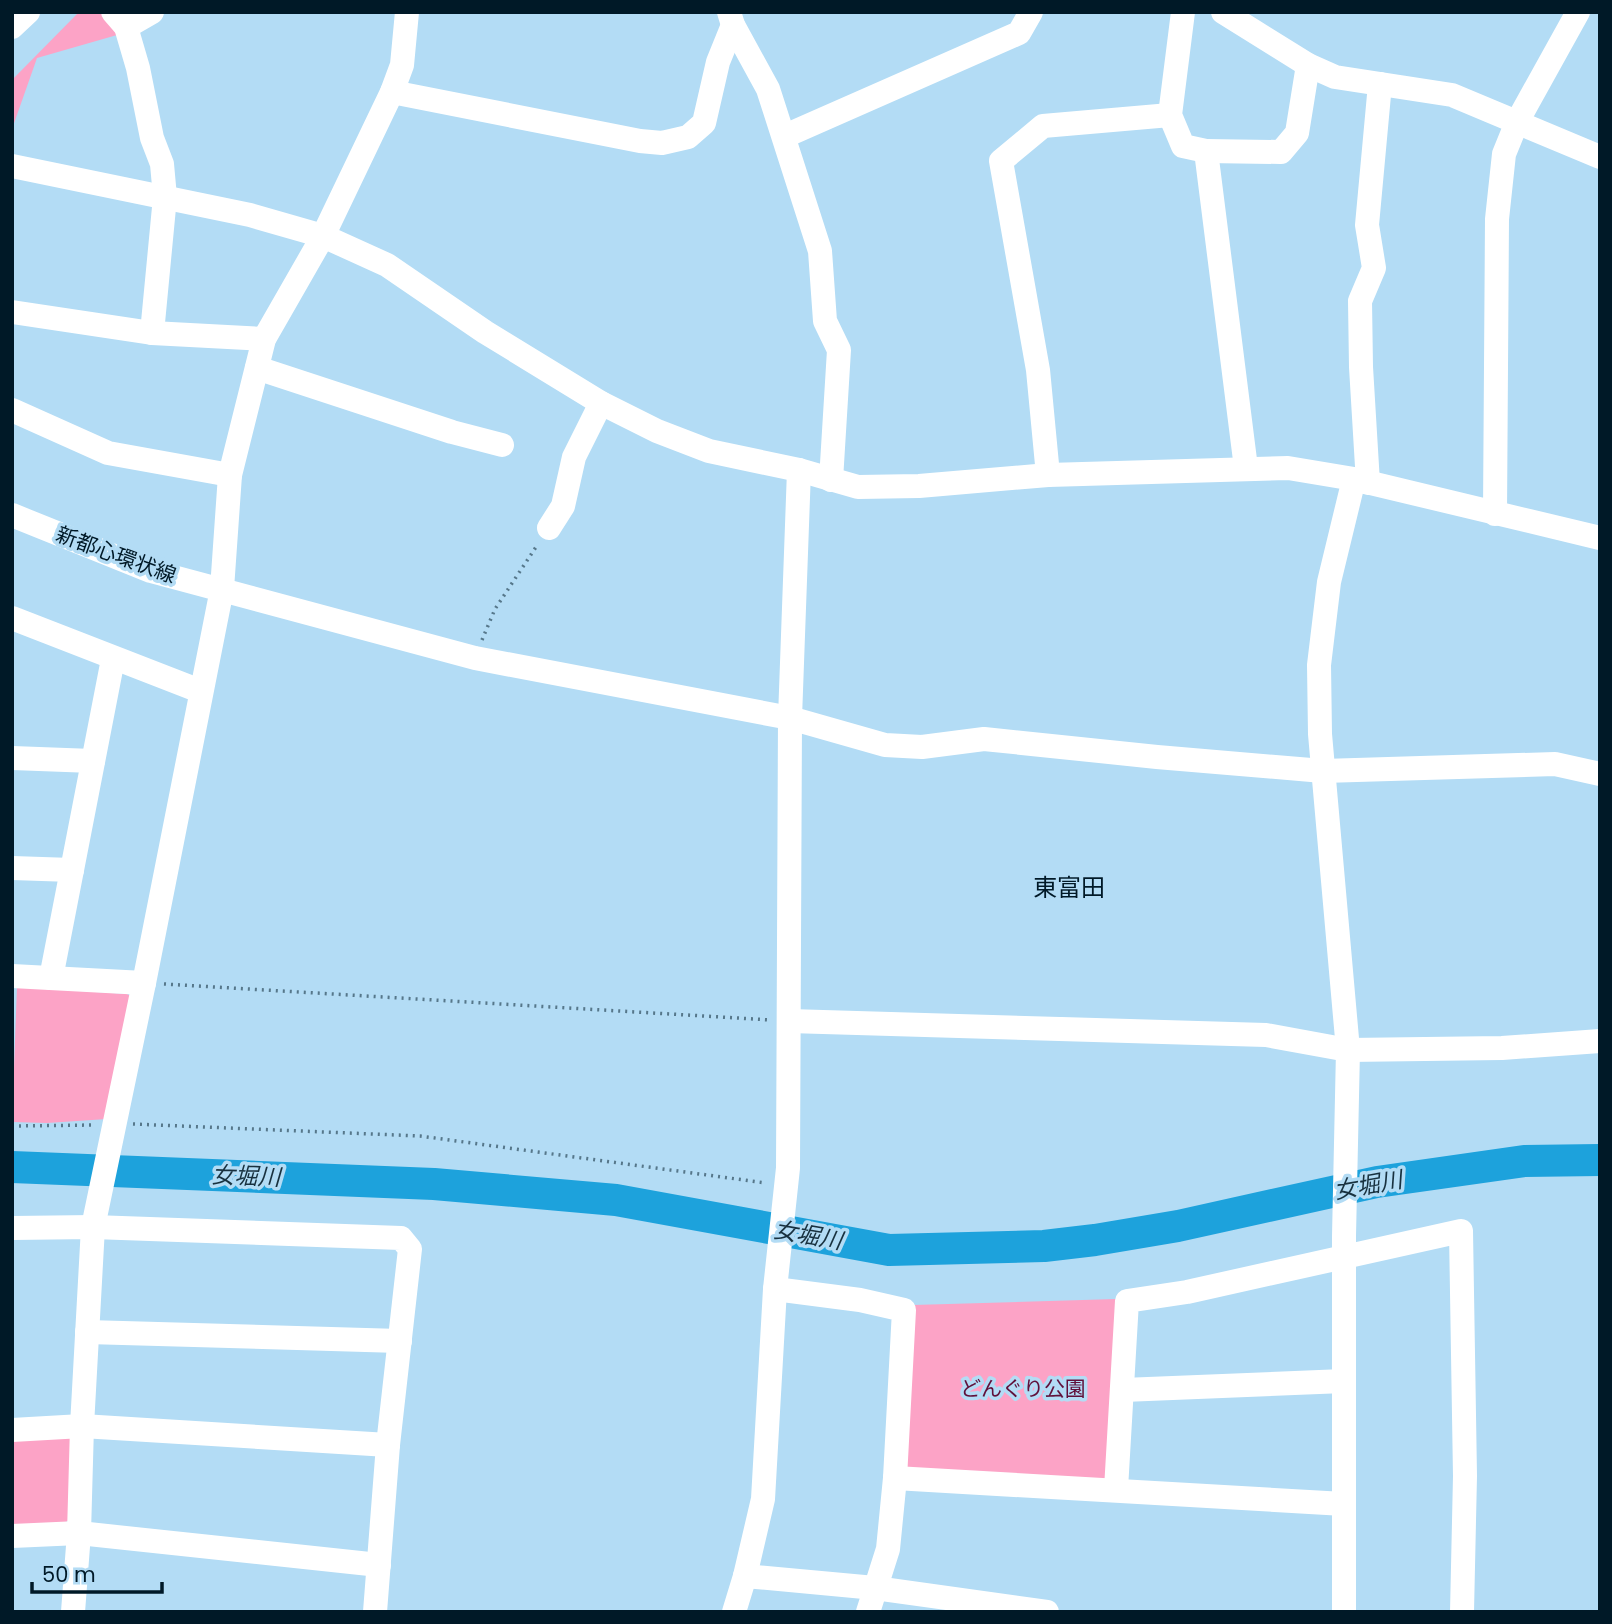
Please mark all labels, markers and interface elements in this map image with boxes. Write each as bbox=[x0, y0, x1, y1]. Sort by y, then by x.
street label: 新都心環状線 bbox=[52, 519, 180, 590]
district label: 東富田 bbox=[1033, 871, 1105, 904]
water label: 女堀川 bbox=[211, 1159, 284, 1193]
water label: 女堀川 bbox=[1331, 1163, 1408, 1207]
water label: 女堀川 bbox=[771, 1213, 848, 1257]
park label: どんぐり公園 bbox=[960, 1374, 1086, 1403]
scale bar bbox=[32, 1550, 161, 1594]
text: 50 m bbox=[42, 1560, 96, 1589]

